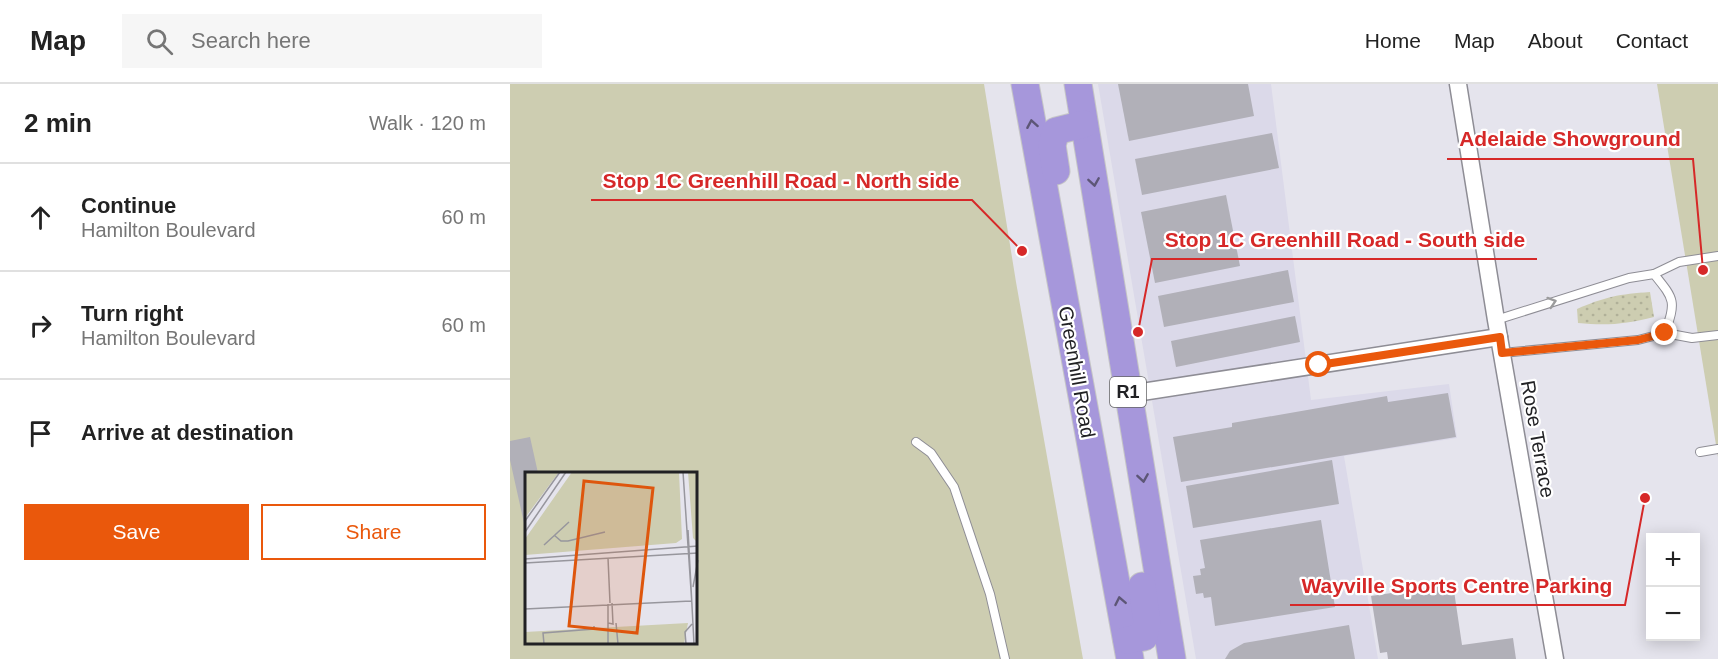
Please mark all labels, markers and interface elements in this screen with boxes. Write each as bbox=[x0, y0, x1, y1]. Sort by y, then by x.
search box bbox=[122, 14, 542, 68]
text: Map bbox=[30, 25, 86, 56]
icon: search bbox=[143, 25, 176, 58]
text: Search here bbox=[191, 28, 311, 53]
text: Home bbox=[1365, 29, 1421, 52]
text: Map bbox=[1454, 29, 1495, 52]
text: About bbox=[1528, 29, 1583, 52]
text: Contact bbox=[1616, 29, 1688, 52]
text: 2 min bbox=[24, 108, 92, 138]
text: Walk · 120 m bbox=[369, 112, 486, 134]
one-way arrow bbox=[1026, 119, 1039, 129]
callout: Adelaide Showground bbox=[1447, 120, 1693, 159]
text: Adelaide Showground bbox=[1459, 127, 1681, 150]
callout: Stop 1C Greenhill Road - North side bbox=[591, 161, 972, 200]
text: Stop 1C Greenhill Road - North side bbox=[602, 169, 960, 192]
one-way arrow bbox=[1087, 177, 1099, 187]
text: Continue bbox=[81, 193, 176, 218]
icon: ahead bbox=[24, 201, 57, 234]
text: 60 m bbox=[442, 206, 486, 228]
text: Hamilton Boulevard bbox=[81, 219, 256, 241]
callout: Stop 1C Greenhill Road - South side bbox=[1152, 220, 1537, 259]
text: Stop 1C Greenhill Road - South side bbox=[1165, 228, 1525, 251]
one-way arrow bbox=[1546, 297, 1557, 309]
text: Turn right bbox=[81, 301, 183, 326]
street label: Greenhill Road bbox=[1055, 304, 1099, 440]
icon: right bbox=[24, 309, 57, 342]
text: 60 m bbox=[442, 314, 486, 336]
route end bbox=[1651, 319, 1677, 345]
text: Hamilton Boulevard bbox=[81, 327, 256, 349]
route start bbox=[1305, 351, 1331, 377]
road number: R1 bbox=[1110, 377, 1146, 407]
street label: Rose Terrace bbox=[1517, 379, 1559, 499]
icon: arrive bbox=[24, 417, 57, 450]
text: Arrive at destination bbox=[81, 420, 294, 445]
inset map bbox=[525, 472, 698, 644]
one-way arrow bbox=[1136, 473, 1148, 483]
button: Save bbox=[24, 504, 249, 560]
button: Share bbox=[261, 504, 486, 560]
map controls bbox=[1646, 533, 1700, 641]
button: + bbox=[1646, 533, 1700, 587]
callout: Wayville Sports Centre Parking bbox=[1290, 566, 1625, 605]
text: Wayville Sports Centre Parking bbox=[1302, 574, 1612, 597]
button: − bbox=[1646, 587, 1700, 641]
one-way arrow bbox=[1114, 597, 1127, 607]

